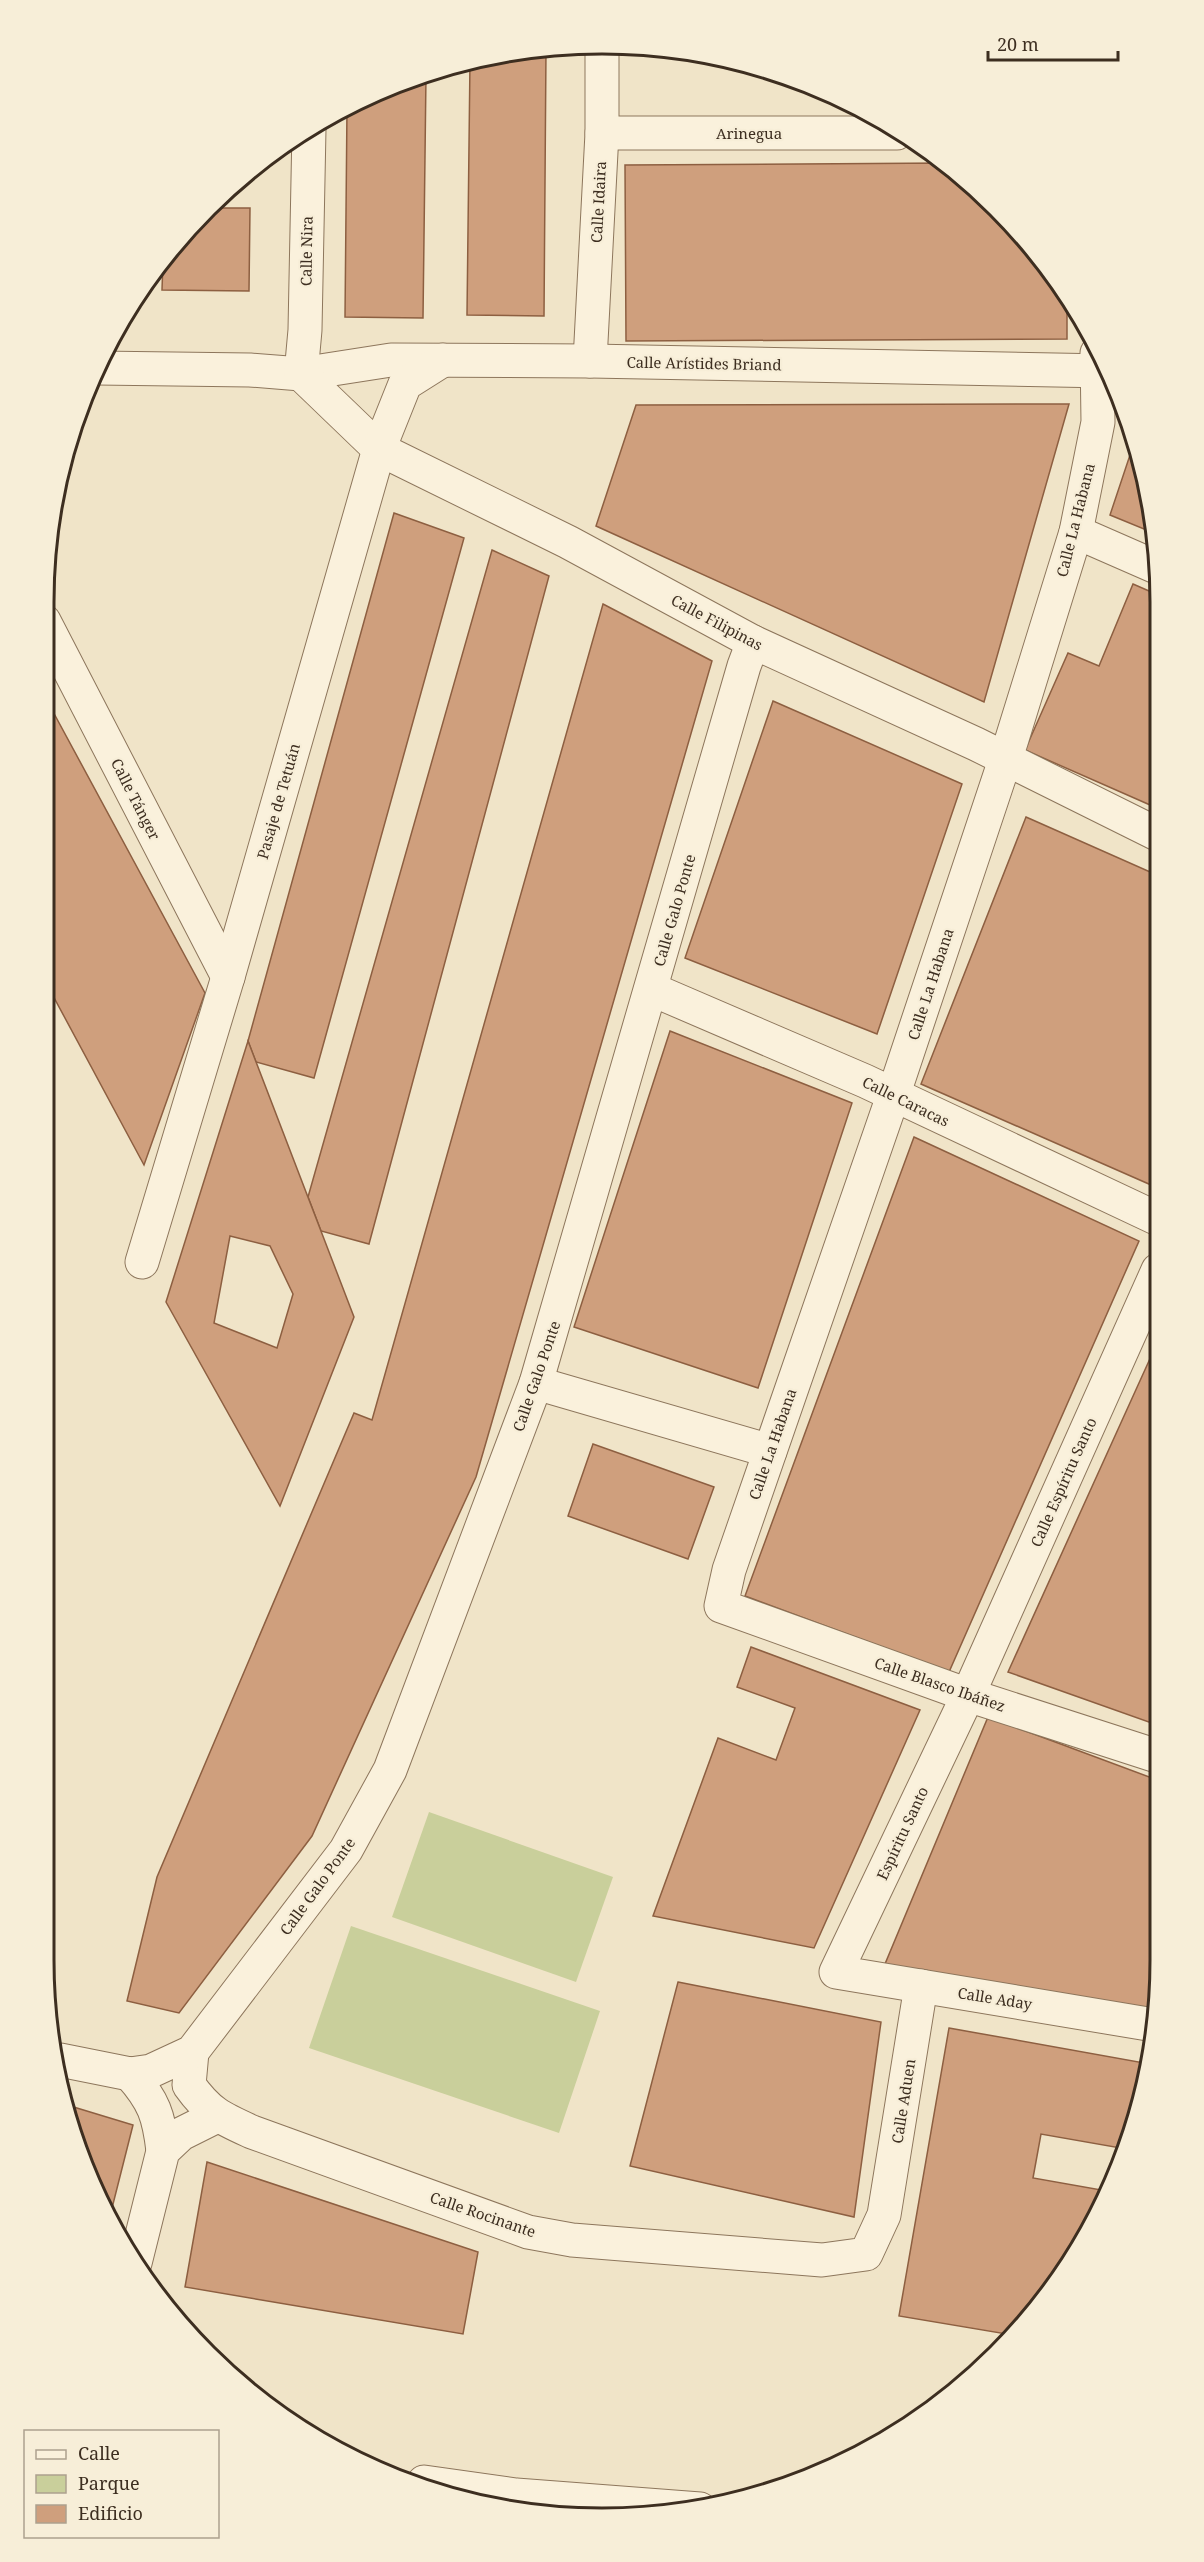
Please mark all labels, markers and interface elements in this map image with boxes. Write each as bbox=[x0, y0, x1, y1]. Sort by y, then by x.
scale bar bbox=[988, 24, 1118, 62]
text: 20 m bbox=[997, 32, 1039, 56]
street label: Arinegua bbox=[716, 123, 782, 143]
street label: Calle Idaira bbox=[586, 161, 610, 243]
street label: Calle Nira bbox=[295, 216, 317, 286]
street label: Calle Arístides Briand bbox=[626, 352, 782, 374]
street label: Calle La Habana bbox=[1051, 461, 1099, 579]
street label: Calle Filipinas bbox=[668, 589, 766, 655]
street label: Pasaje de Tetuán bbox=[252, 740, 304, 861]
street label: Calle Tánger bbox=[107, 755, 165, 843]
street label: Calle Galo Ponte bbox=[648, 852, 700, 968]
street label: Calle La Habana bbox=[902, 925, 958, 1043]
street label: Calle Caracas bbox=[859, 1071, 953, 1131]
street label: Calle Galo Ponte bbox=[508, 1318, 564, 1434]
street label: Calle La Habana bbox=[744, 1386, 800, 1502]
street label: Calle Espíritu Santo bbox=[1025, 1414, 1101, 1550]
street label: Calle Blasco Ibáñez bbox=[872, 1652, 1008, 1716]
street label: Espíritu Santo bbox=[872, 1783, 932, 1883]
street label: Calle Galo Ponte bbox=[275, 1833, 359, 1939]
street label: Calle Aday bbox=[956, 1982, 1034, 2014]
street label: Calle Aduen bbox=[886, 2057, 920, 2145]
street label: Calle Rocinante bbox=[427, 2187, 539, 2241]
legend bbox=[24, 2430, 219, 2538]
text: Calle bbox=[78, 2441, 120, 2465]
text: Parque bbox=[78, 2471, 140, 2495]
text: Edificio bbox=[78, 2501, 143, 2525]

